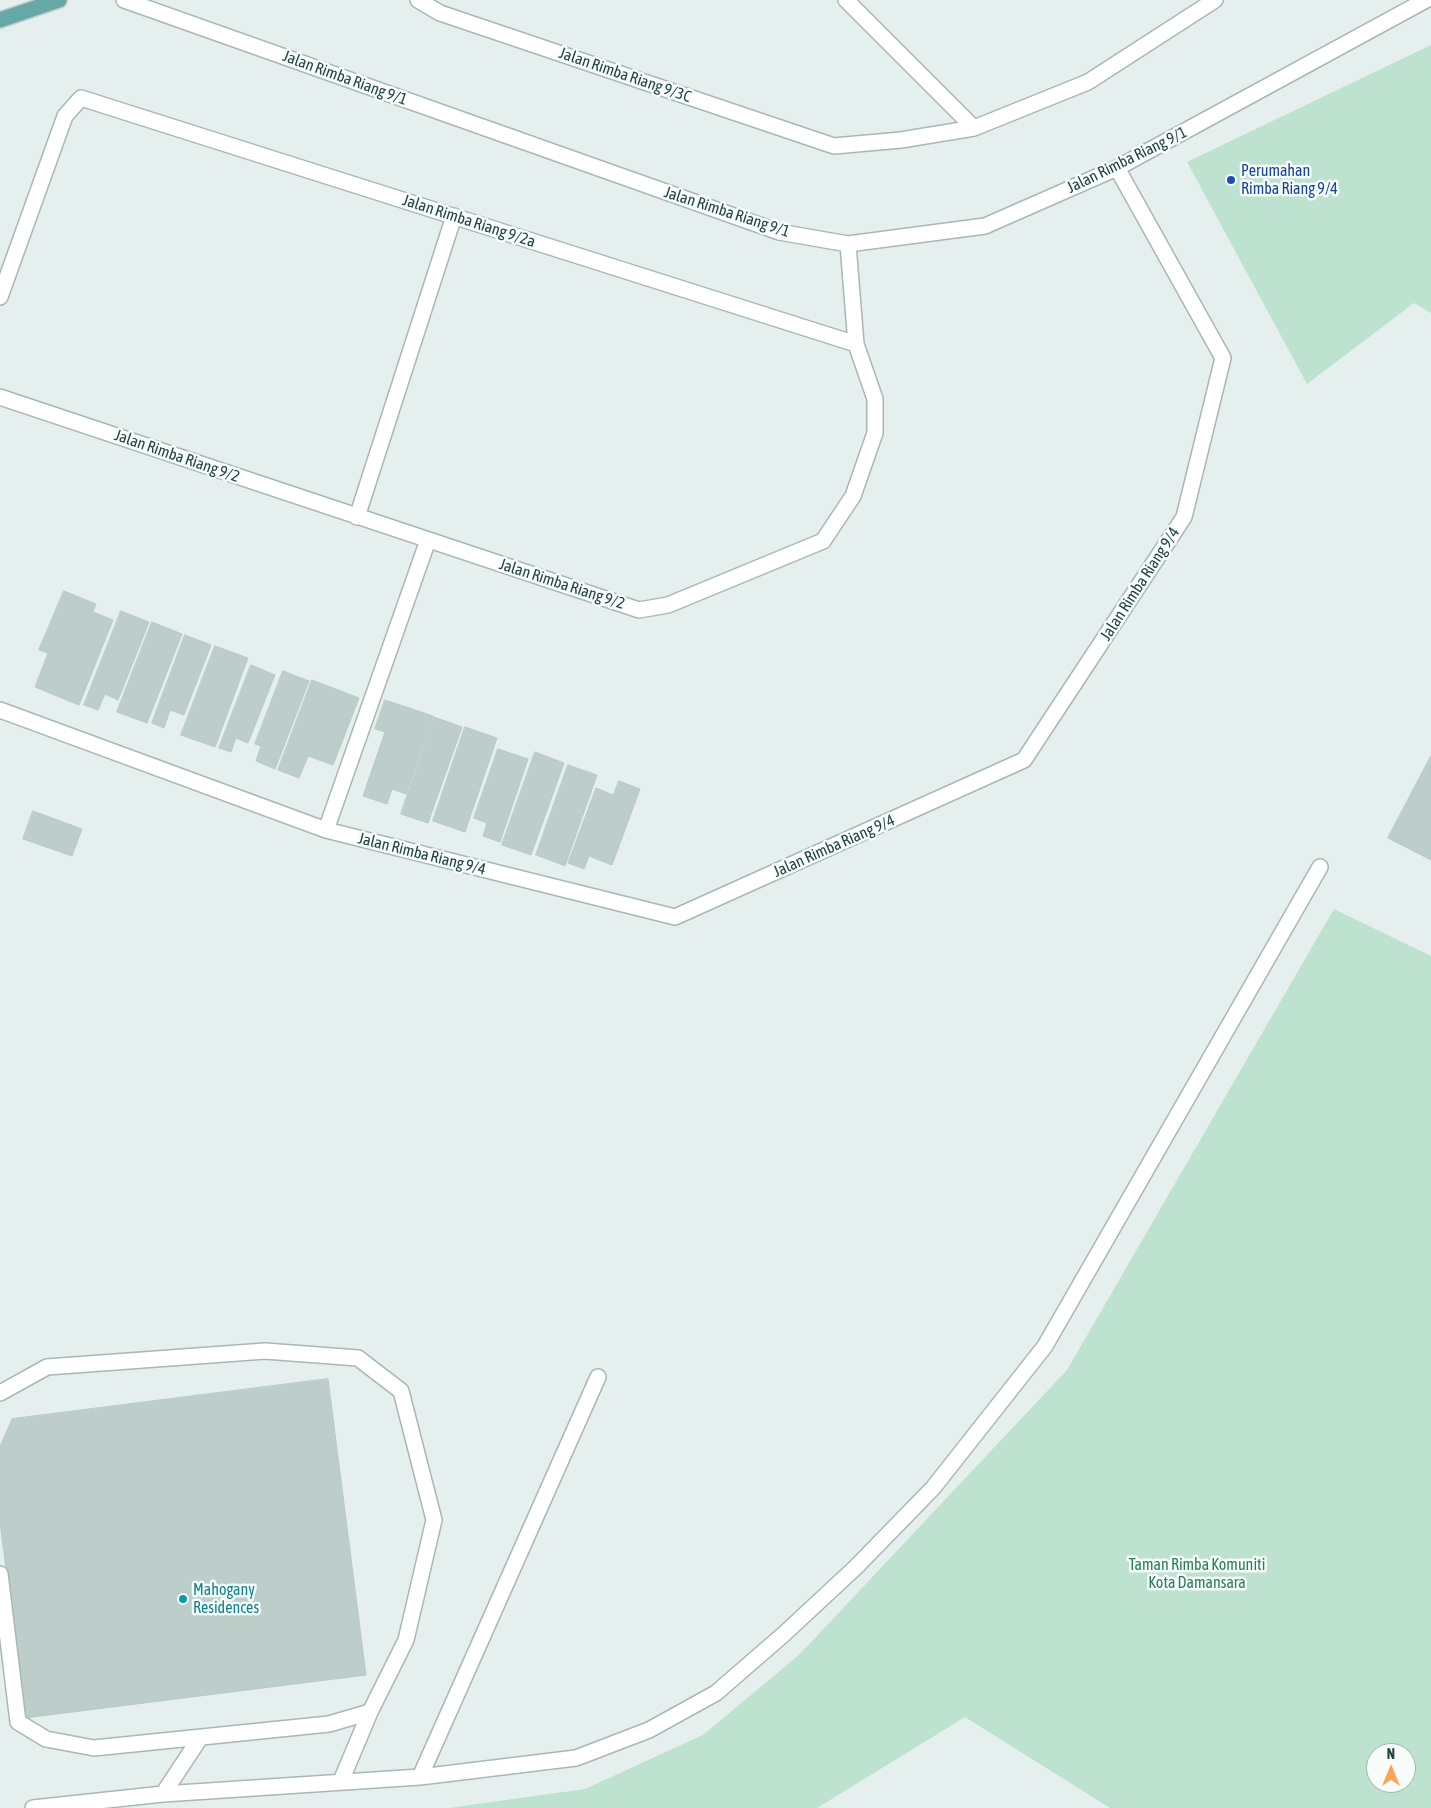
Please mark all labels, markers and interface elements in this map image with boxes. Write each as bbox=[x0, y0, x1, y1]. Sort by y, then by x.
street label: Jalan Rimba Riang 9/3C bbox=[557, 43, 693, 107]
street label: Jalan Rimba Riang 9/1 bbox=[280, 47, 410, 109]
street label: Jalan Rimba Riang 9/1 bbox=[1064, 123, 1190, 197]
place label: Perumahan Rimba Riang 9/4 bbox=[1241, 161, 1338, 199]
marker: Perumahan Rimba Riang 9/4 bbox=[1225, 174, 1237, 186]
street label: Jalan Rimba Riang 9/1 bbox=[662, 183, 792, 241]
street label: Jalan Rimba Riang 9/2a bbox=[400, 190, 538, 252]
street label: Jalan Rimba Riang 9/2 bbox=[112, 426, 242, 486]
street label: Jalan Rimba Riang 9/4 bbox=[1096, 524, 1184, 644]
street label: Jalan Rimba Riang 9/2 bbox=[497, 555, 627, 613]
street label: Jalan Rimba Riang 9/4 bbox=[770, 811, 898, 881]
street label: Jalan Rimba Riang 9/4 bbox=[356, 829, 488, 879]
park label: Taman Rimba Komuniti Kota Damansara bbox=[1129, 1555, 1265, 1593]
place label: Mahogany Residences bbox=[193, 1580, 259, 1618]
marker: Mahogany Residences bbox=[177, 1593, 189, 1605]
north arrow bbox=[1366, 1743, 1416, 1793]
text: N bbox=[1387, 1746, 1395, 1762]

